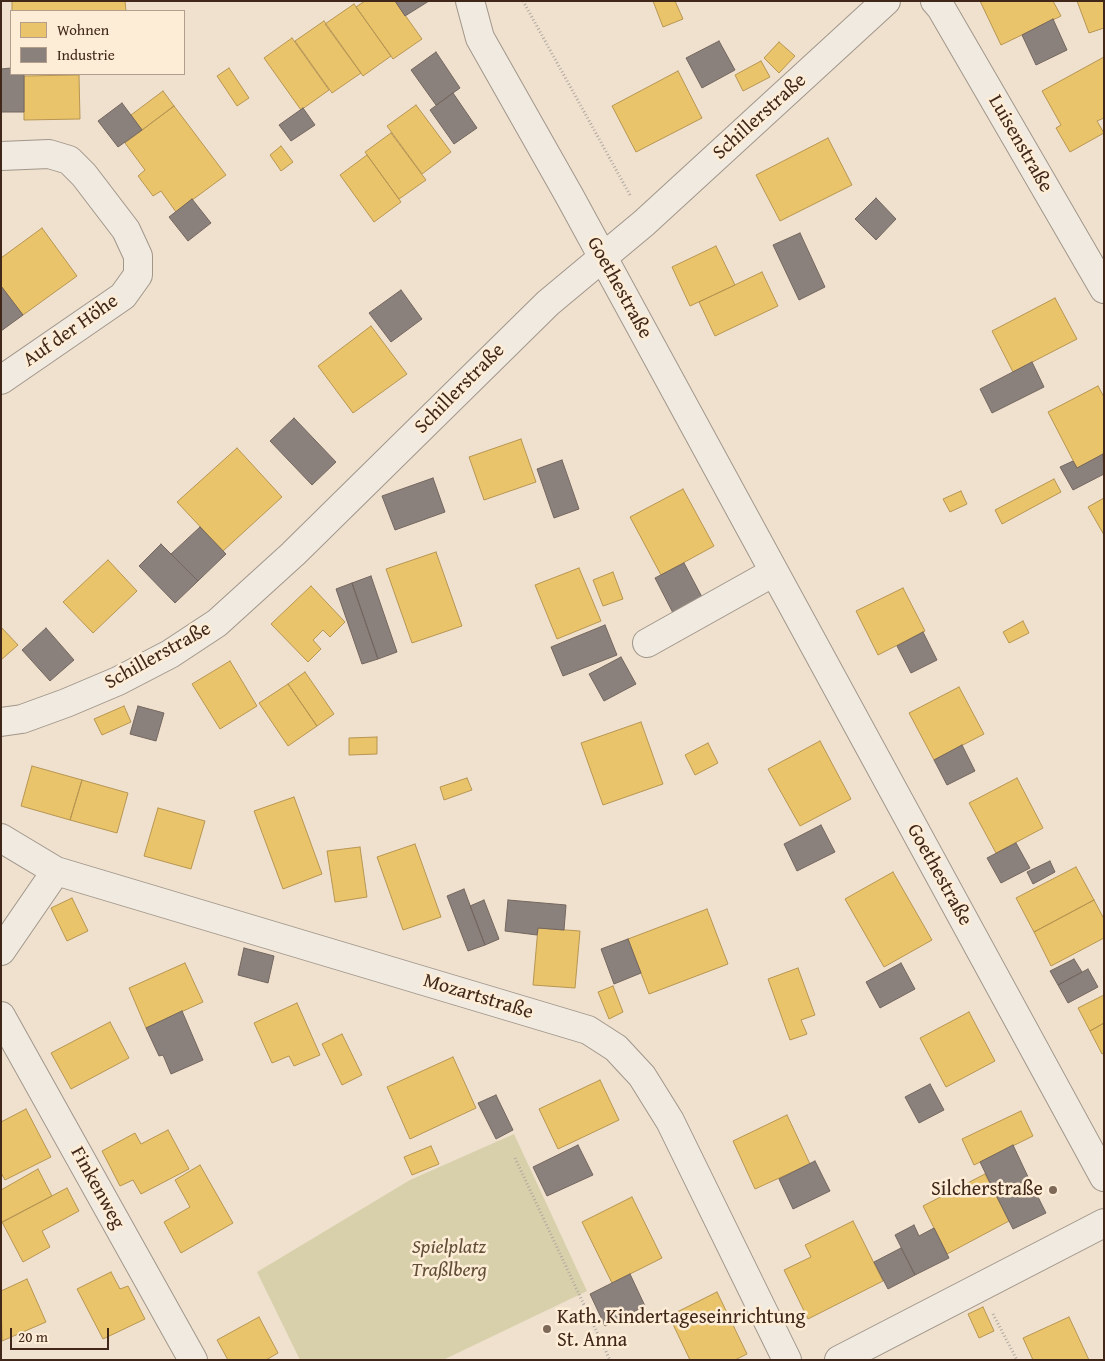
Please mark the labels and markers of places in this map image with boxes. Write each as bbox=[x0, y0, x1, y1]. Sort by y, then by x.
place label: Silcherstraße bbox=[931, 1178, 1043, 1202]
marker: Silcherstraße bbox=[1047, 1184, 1059, 1196]
place label: Kath. Kindertageseinrichtung St. Anna bbox=[557, 1306, 806, 1353]
marker: Kath. Kindertageseinrichtung St. Anna bbox=[541, 1323, 553, 1335]

